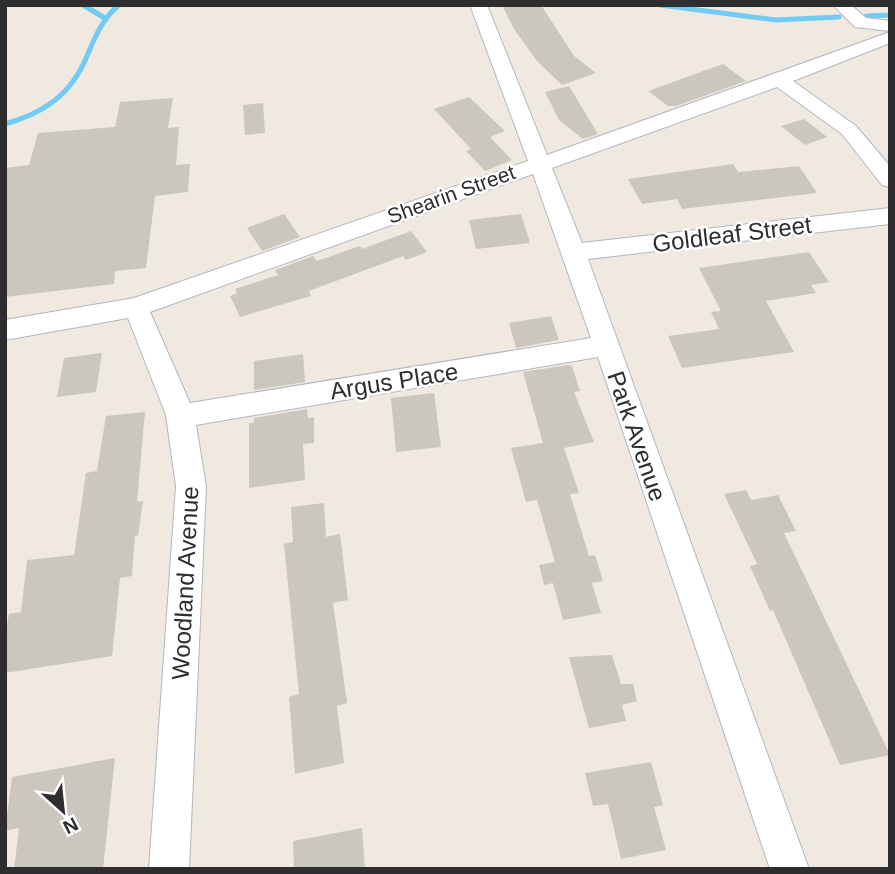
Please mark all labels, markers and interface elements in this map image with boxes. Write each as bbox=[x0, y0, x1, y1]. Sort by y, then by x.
street label: Shearin Street bbox=[384, 160, 518, 228]
street label: Goldleaf Street bbox=[651, 211, 813, 257]
street label: Argus Place bbox=[328, 358, 460, 404]
street label: Park Avenue bbox=[602, 367, 672, 505]
street label: Woodland Avenue bbox=[166, 485, 204, 681]
north arrow bbox=[28, 776, 98, 846]
text: N bbox=[60, 813, 81, 838]

